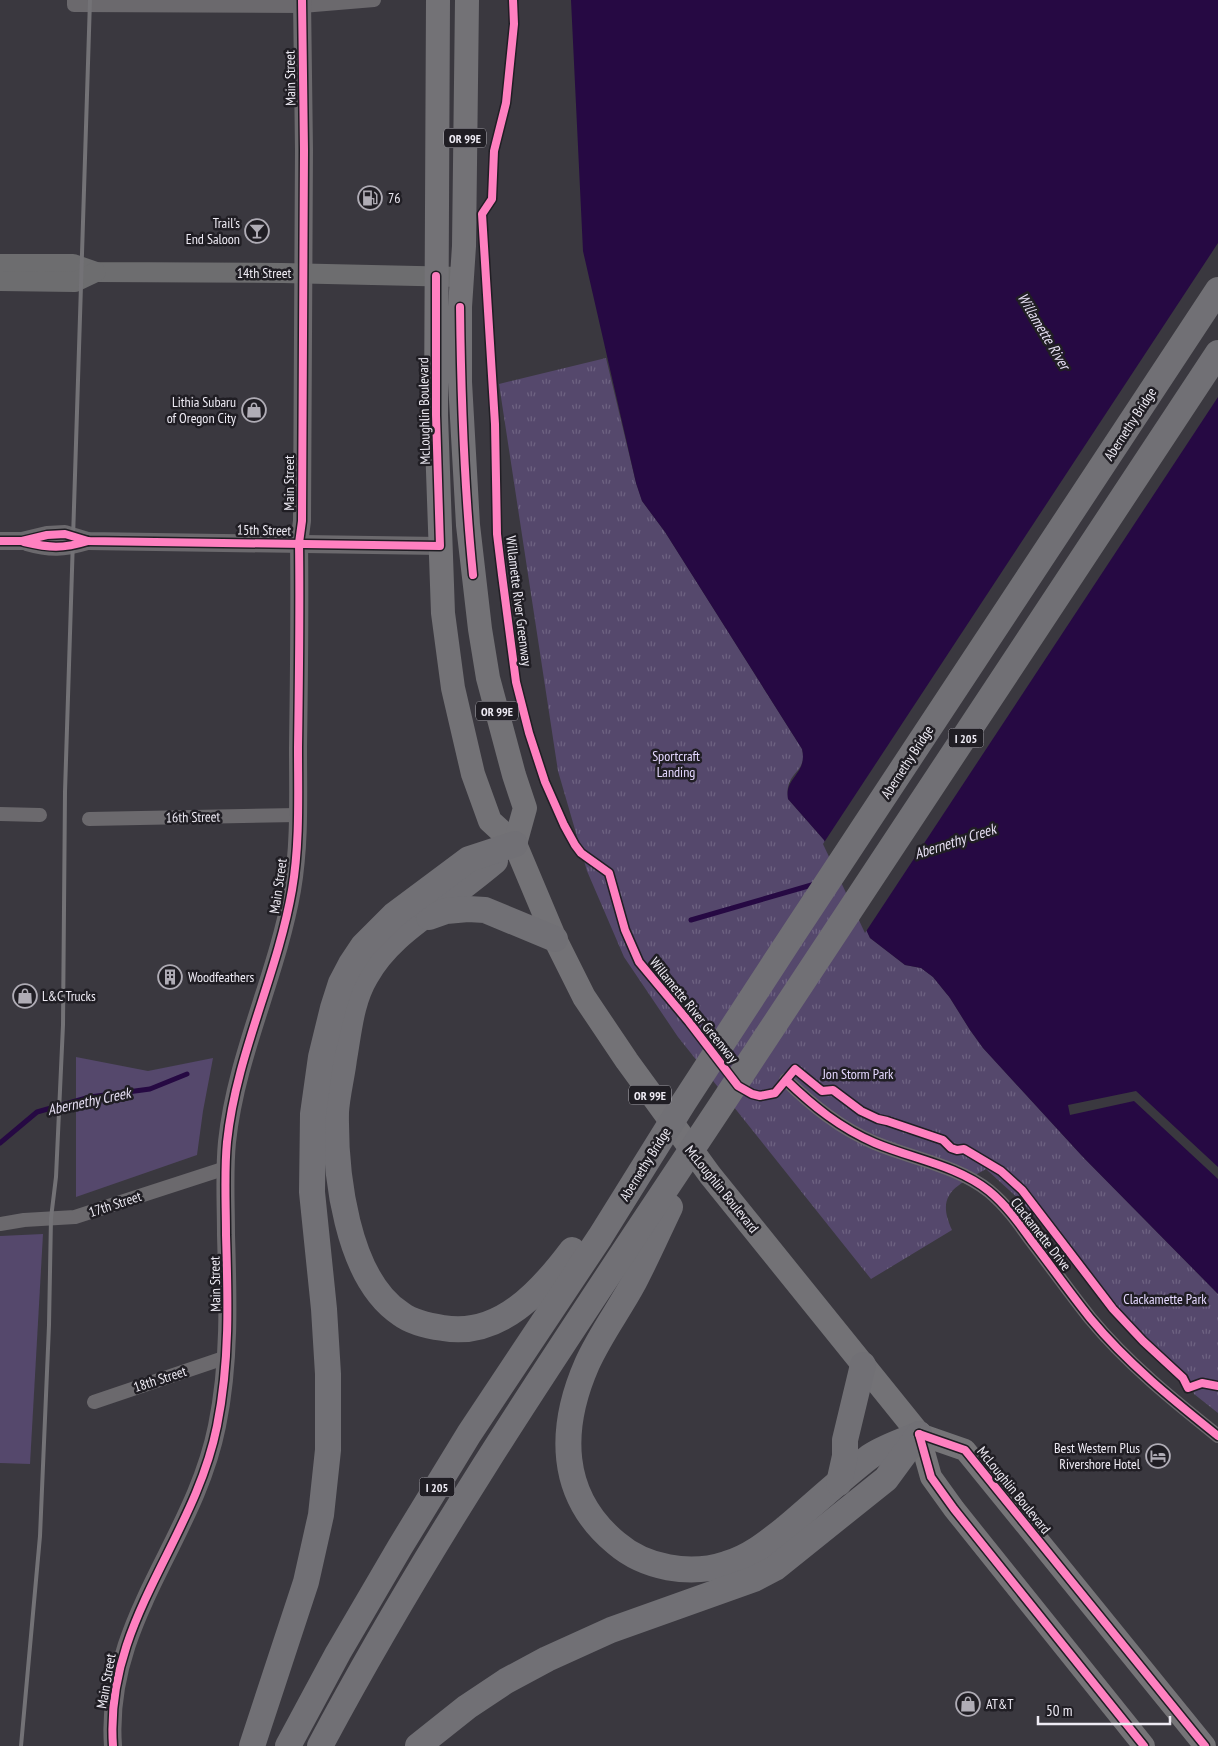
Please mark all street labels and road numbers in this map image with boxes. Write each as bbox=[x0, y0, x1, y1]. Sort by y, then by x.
street label: Main Street bbox=[281, 50, 299, 106]
road number: OR 99E bbox=[444, 128, 486, 148]
street label: 14th Street bbox=[237, 264, 291, 282]
street label: McLoughlin Boulevard bbox=[414, 357, 434, 465]
street label: Abernethy Bridge bbox=[1100, 384, 1160, 464]
street label: Main Street bbox=[280, 455, 298, 511]
street label: 15th Street bbox=[237, 521, 292, 539]
street label: Willamette River Greenway bbox=[502, 535, 536, 668]
road number: OR 99E bbox=[476, 701, 518, 720]
street label: Abernethy Bridge bbox=[877, 722, 937, 802]
road number: I 205 bbox=[948, 728, 984, 748]
street label: 16th Street bbox=[166, 808, 221, 826]
street label: Main Street bbox=[265, 857, 291, 915]
street label: Willamette River Greenway bbox=[646, 953, 743, 1067]
road number: OR 99E bbox=[629, 1086, 671, 1104]
street label: Abernethy Bridge bbox=[615, 1124, 675, 1204]
street label: McLoughlin Boulevard bbox=[681, 1142, 763, 1236]
street label: 17th Street bbox=[86, 1187, 144, 1221]
street label: Clackamette Drive bbox=[1007, 1194, 1075, 1274]
street label: Main Street bbox=[206, 1256, 224, 1312]
street label: 18th Street bbox=[131, 1362, 189, 1396]
street label: McLoughlin Boulevard bbox=[973, 1443, 1055, 1537]
road number: I 205 bbox=[420, 1478, 454, 1496]
street label: Main Street bbox=[92, 1652, 120, 1710]

